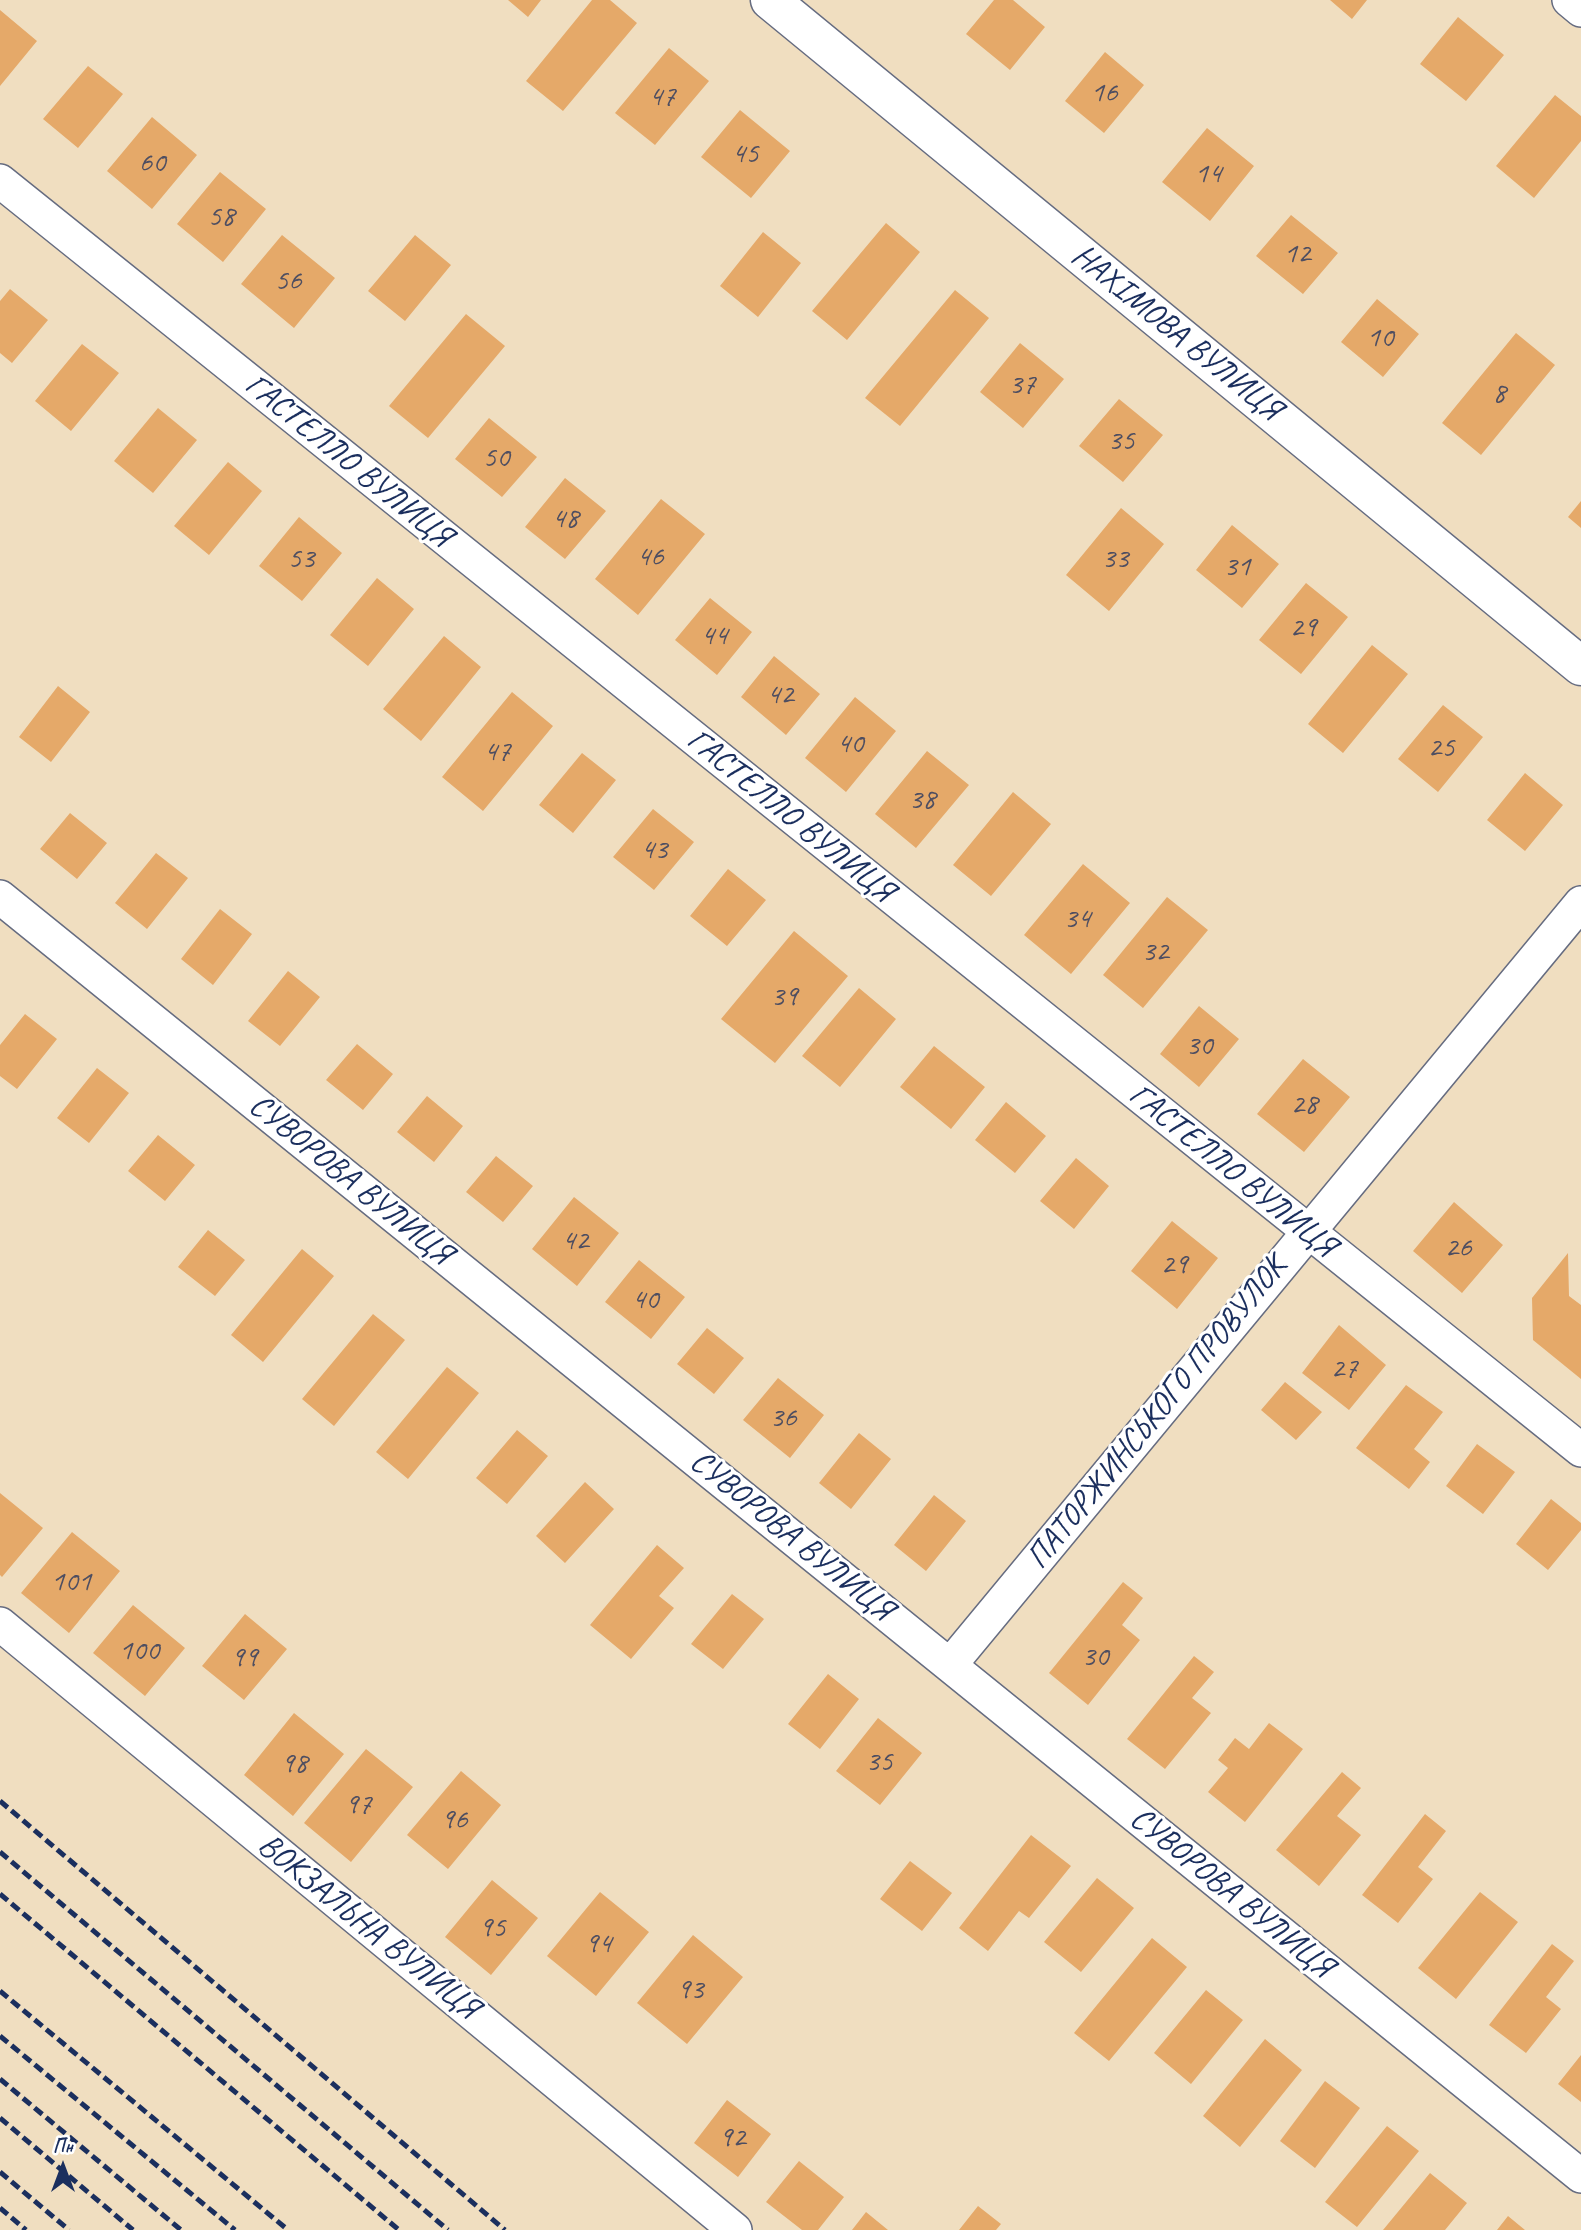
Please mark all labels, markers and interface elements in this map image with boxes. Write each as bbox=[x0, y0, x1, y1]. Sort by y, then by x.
house number: 16 bbox=[1091, 75, 1117, 111]
house number: 47 bbox=[649, 79, 675, 115]
house number: 45 bbox=[732, 136, 758, 172]
house number: 60 bbox=[139, 145, 165, 181]
house number: 14 bbox=[1195, 156, 1221, 192]
house number: 58 bbox=[208, 199, 234, 235]
street label: НАХІМОВА ВУЛИЦЯ bbox=[1063, 236, 1289, 430]
house number: 12 bbox=[1284, 236, 1310, 272]
house number: 56 bbox=[275, 263, 301, 299]
house number: 10 bbox=[1367, 320, 1393, 356]
street label: ГАСТЕЛЛО ВУЛИЦЯ bbox=[237, 366, 459, 556]
house number: 37 bbox=[1009, 367, 1035, 403]
house number: 8 bbox=[1492, 376, 1506, 412]
house number: 35 bbox=[1108, 423, 1134, 459]
house number: 50 bbox=[483, 440, 509, 476]
house number: 48 bbox=[552, 501, 578, 537]
house number: 46 bbox=[637, 539, 663, 575]
house number: 53 bbox=[288, 541, 314, 577]
house number: 33 bbox=[1102, 541, 1128, 577]
house number: 31 bbox=[1224, 549, 1250, 585]
house number: 29 bbox=[1290, 610, 1316, 646]
house number: 44 bbox=[701, 618, 727, 654]
house number: 42 bbox=[767, 677, 793, 713]
street label: ГАСТЕЛЛО ВУЛИЦЯ bbox=[679, 721, 901, 911]
house number: 40 bbox=[837, 726, 863, 762]
house number: 25 bbox=[1428, 730, 1454, 766]
house number: 47 bbox=[484, 734, 510, 770]
house number: 38 bbox=[909, 782, 935, 818]
house number: 43 bbox=[641, 832, 667, 868]
house number: 34 bbox=[1064, 901, 1090, 937]
house number: 32 bbox=[1142, 934, 1168, 970]
house number: 39 bbox=[771, 979, 797, 1015]
house number: 30 bbox=[1186, 1028, 1212, 1064]
street label: ГАСТЕЛЛО ВУЛИЦЯ bbox=[1121, 1076, 1343, 1266]
street label: СУВОРОВА ВУЛИЦЯ bbox=[241, 1086, 459, 1274]
house number: 28 bbox=[1291, 1087, 1317, 1123]
house number: 42 bbox=[562, 1223, 588, 1259]
house number: 26 bbox=[1445, 1230, 1471, 1266]
house number: 29 bbox=[1161, 1247, 1187, 1283]
street label: ПАТОРЖИНСЬКОГО ПРОВУЛОК bbox=[1019, 1249, 1295, 1577]
house number: 40 bbox=[632, 1282, 658, 1318]
house number: 27 bbox=[1331, 1351, 1357, 1387]
house number: 36 bbox=[770, 1400, 796, 1436]
street label: СУВОРОВА ВУЛИЦЯ bbox=[682, 1442, 900, 1630]
house number: 101 bbox=[51, 1564, 91, 1600]
house number: 100 bbox=[119, 1633, 159, 1669]
house number: 30 bbox=[1082, 1639, 1108, 1675]
house number: 99 bbox=[231, 1640, 257, 1676]
house number: 35 bbox=[866, 1744, 892, 1780]
house number: 98 bbox=[281, 1746, 307, 1782]
house number: 97 bbox=[345, 1787, 371, 1823]
street label: СУВОРОВА ВУЛИЦЯ bbox=[1122, 1799, 1340, 1987]
house number: 96 bbox=[441, 1802, 467, 1838]
street label: ВОКЗАЛЬНА ВУЛИЦЯ bbox=[250, 1826, 486, 2028]
house number: 95 bbox=[479, 1910, 505, 1946]
house number: 94 bbox=[585, 1926, 611, 1962]
house number: 93 bbox=[677, 1972, 703, 2008]
house number: 92 bbox=[719, 2120, 745, 2156]
north arrow bbox=[28, 2132, 98, 2202]
text: Пн bbox=[53, 2134, 73, 2158]

